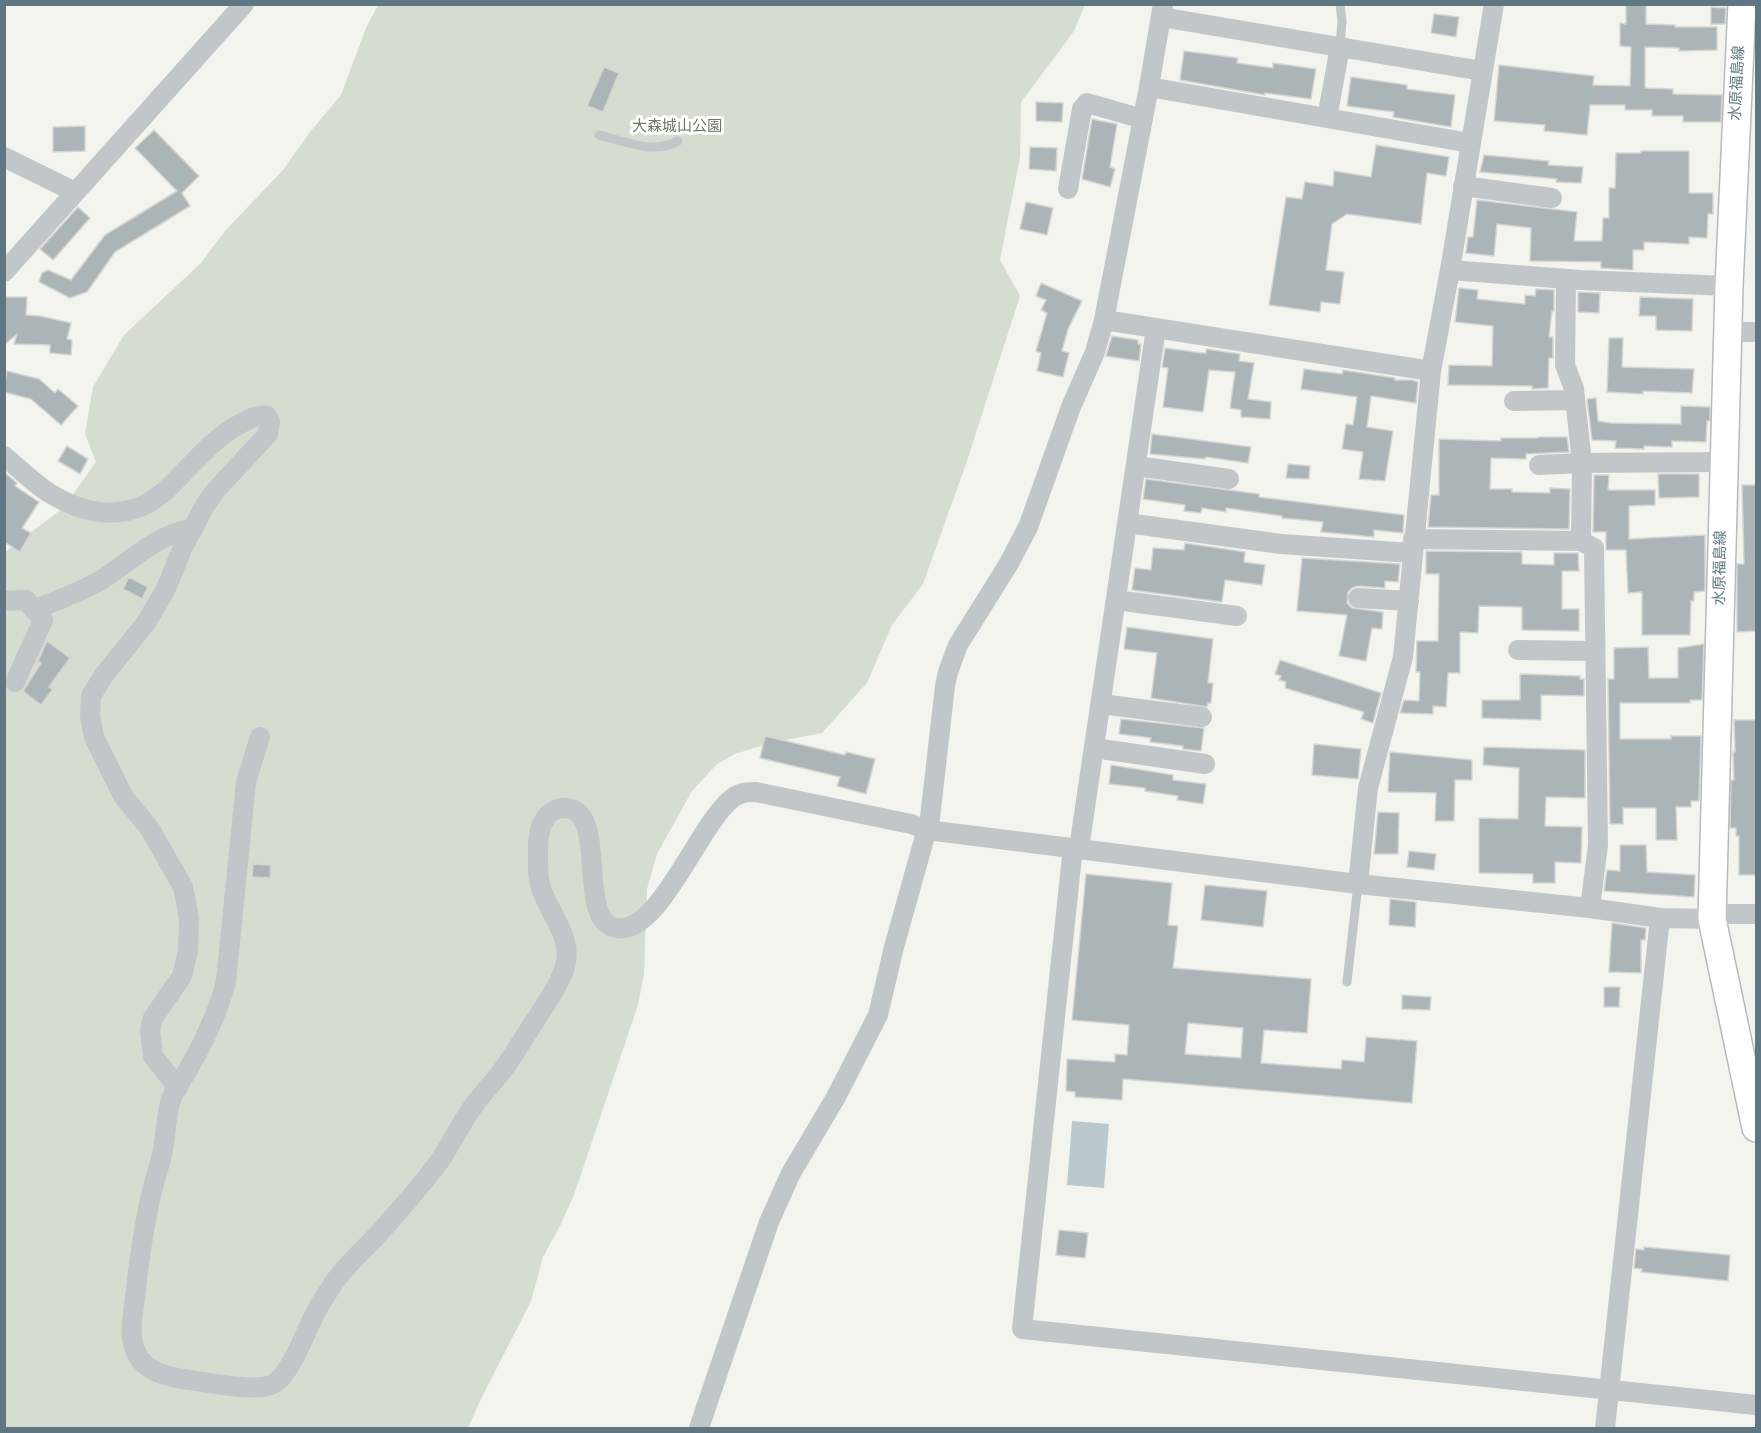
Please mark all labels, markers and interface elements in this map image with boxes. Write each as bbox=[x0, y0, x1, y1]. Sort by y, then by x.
street label: 水原福島線 bbox=[1727, 45, 1749, 121]
park label: 大森城山公園 bbox=[632, 118, 722, 136]
street label: 水原福島線 bbox=[1711, 530, 1731, 606]

